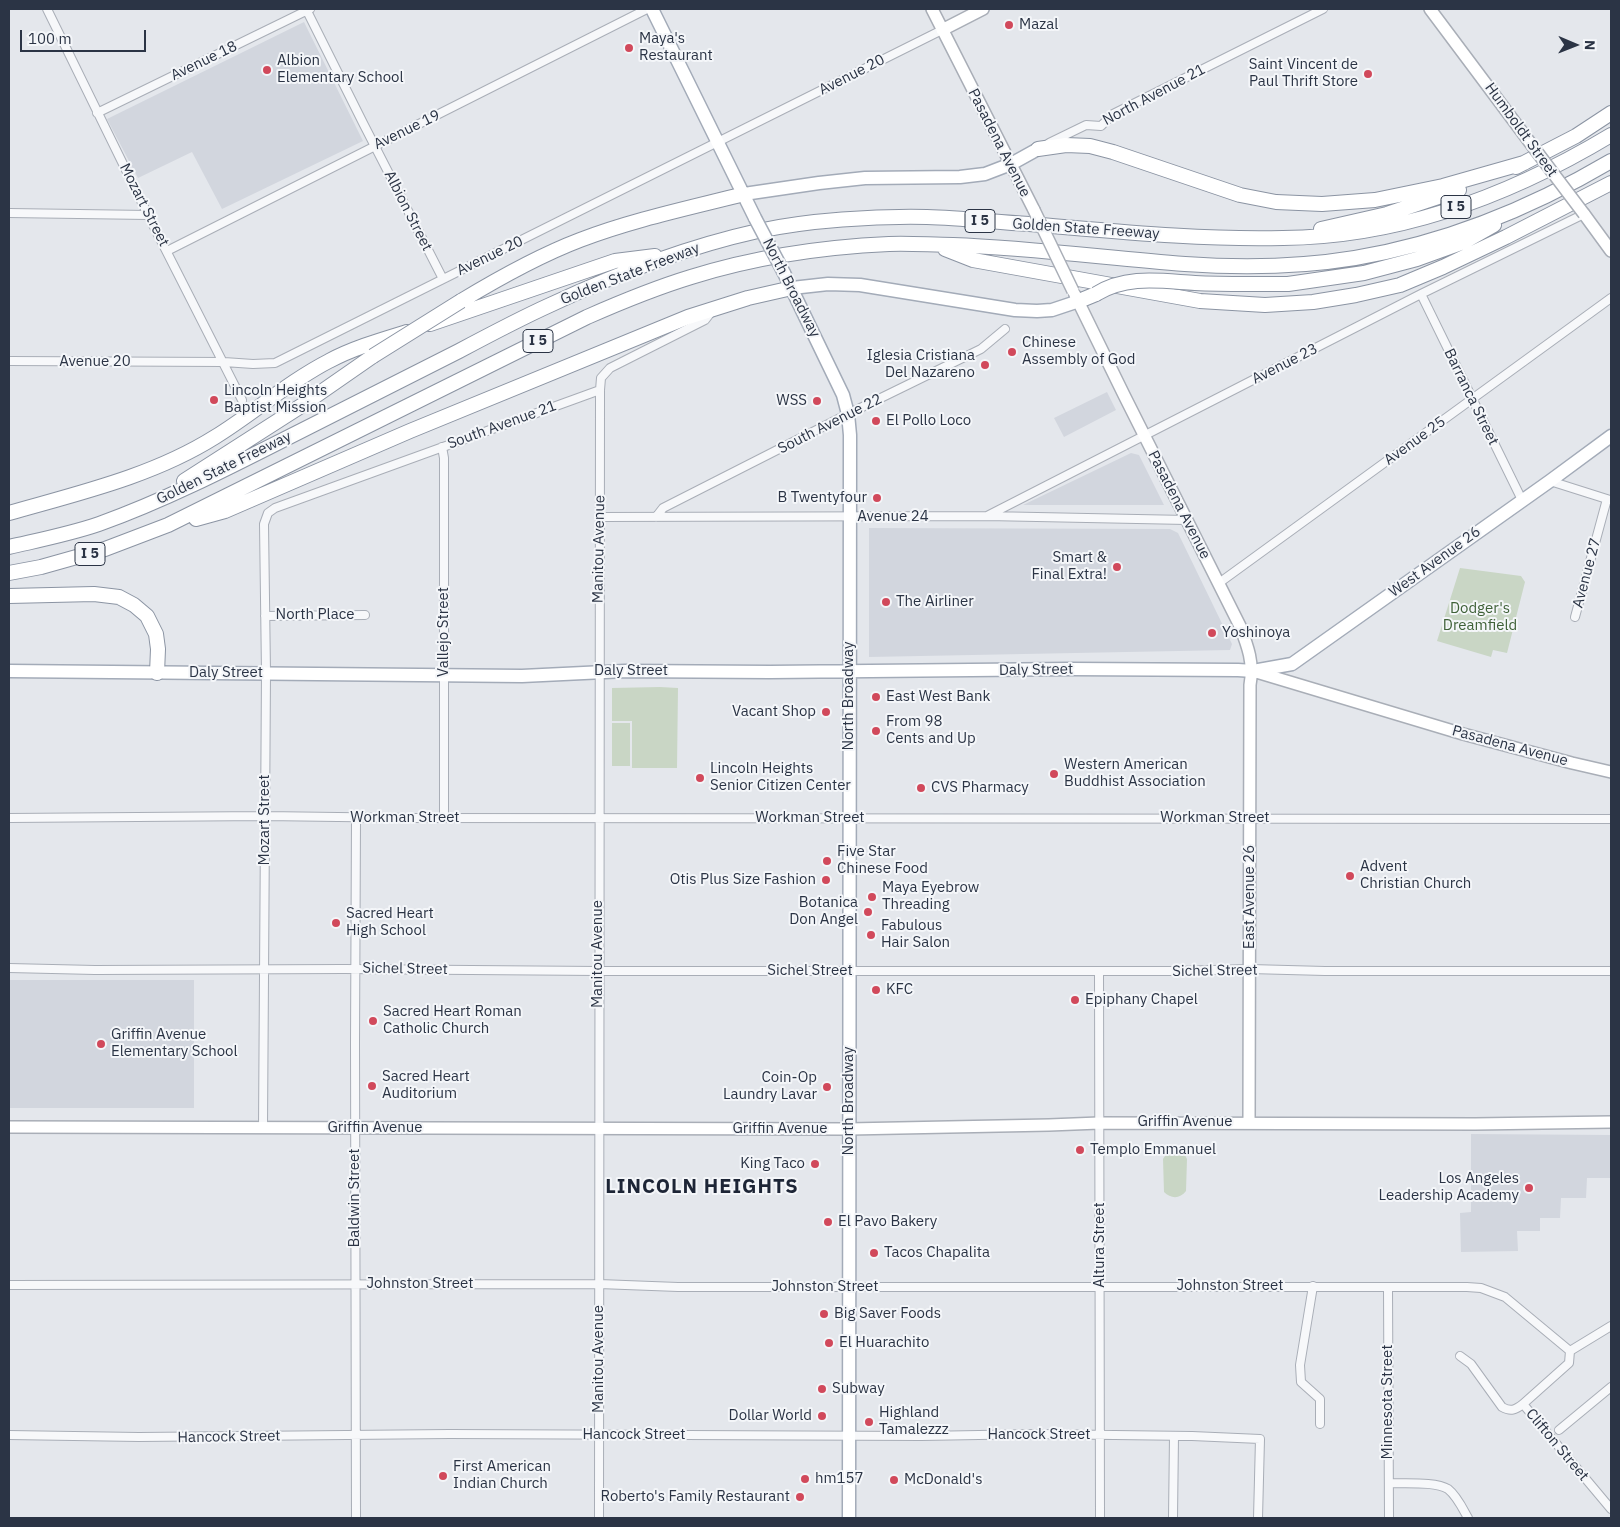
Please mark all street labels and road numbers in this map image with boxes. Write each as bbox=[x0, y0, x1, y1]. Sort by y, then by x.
street label: Avenue 18 bbox=[168, 37, 240, 85]
street label: Avenue 20 bbox=[816, 51, 888, 99]
street label: North Avenue 21 bbox=[1100, 60, 1208, 130]
street label: Humboldt Street bbox=[1481, 79, 1561, 181]
street label: Pasadena Avenue bbox=[964, 86, 1034, 200]
street label: Avenue 19 bbox=[371, 106, 443, 154]
street label: Mozart Street bbox=[115, 160, 173, 250]
street label: Albion Street bbox=[380, 168, 436, 254]
road number: I 5 bbox=[1441, 196, 1471, 218]
road number: I 5 bbox=[965, 210, 995, 232]
street label: Golden State Freeway bbox=[1012, 215, 1160, 243]
street label: Avenue 20 bbox=[454, 232, 526, 280]
street label: North Broadway bbox=[758, 235, 824, 341]
street label: Golden State Freeway bbox=[558, 239, 702, 309]
road number: I 5 bbox=[523, 330, 553, 352]
street label: Avenue 23 bbox=[1249, 340, 1321, 388]
street label: Barranca Street bbox=[1440, 346, 1502, 448]
street label: Avenue 20 bbox=[59, 353, 131, 371]
street label: South Avenue 22 bbox=[775, 390, 885, 458]
street label: South Avenue 21 bbox=[445, 397, 559, 453]
street label: Avenue 25 bbox=[1381, 413, 1449, 469]
street label: Golden State Freeway bbox=[154, 428, 294, 508]
street label: Pasadena Avenue bbox=[1144, 448, 1214, 562]
street label: Manitou Avenue bbox=[589, 495, 609, 603]
street label: Avenue 24 bbox=[857, 508, 929, 526]
street label: West Avenue 26 bbox=[1386, 523, 1484, 601]
street label: Avenue 27 bbox=[1569, 536, 1605, 610]
road number: I 5 bbox=[75, 542, 105, 566]
street label: Vallejo Street bbox=[435, 587, 453, 677]
street label: North Place bbox=[276, 606, 354, 624]
street label: North Broadway bbox=[840, 641, 858, 751]
street label: Daly Street bbox=[999, 660, 1073, 680]
street label: Daly Street bbox=[594, 662, 668, 680]
street label: Daly Street bbox=[189, 664, 263, 682]
street label: Pasadena Avenue bbox=[1450, 722, 1570, 770]
street label: Mozart Street bbox=[256, 775, 274, 865]
street label: Workman Street bbox=[350, 809, 460, 827]
street label: Workman Street bbox=[755, 809, 865, 827]
street label: Workman Street bbox=[1160, 809, 1270, 827]
street label: East Avenue 26 bbox=[1241, 845, 1259, 949]
street label: Manitou Avenue bbox=[589, 900, 607, 1008]
street label: Sichel Street bbox=[362, 959, 448, 979]
street label: Sichel Street bbox=[1172, 961, 1258, 981]
street label: Sichel Street bbox=[767, 962, 853, 980]
street label: North Broadway bbox=[840, 1046, 858, 1156]
street label: Griffin Avenue bbox=[1137, 1113, 1233, 1131]
street label: Griffin Avenue bbox=[327, 1119, 423, 1137]
street label: Griffin Avenue bbox=[732, 1120, 828, 1138]
street label: Baldwin Street bbox=[346, 1148, 364, 1248]
street label: Altura Street bbox=[1091, 1202, 1109, 1288]
street label: Johnston Street bbox=[366, 1275, 474, 1293]
street label: Johnston Street bbox=[1176, 1277, 1284, 1295]
street label: Johnston Street bbox=[771, 1278, 879, 1296]
street label: Manitou Avenue bbox=[590, 1305, 608, 1413]
street label: Minnesota Street bbox=[1379, 1345, 1397, 1459]
street label: Clifton Street bbox=[1522, 1405, 1592, 1485]
street label: Hancock Street bbox=[582, 1426, 686, 1444]
street label: Hancock Street bbox=[987, 1426, 1091, 1444]
street label: Hancock Street bbox=[177, 1427, 281, 1447]

